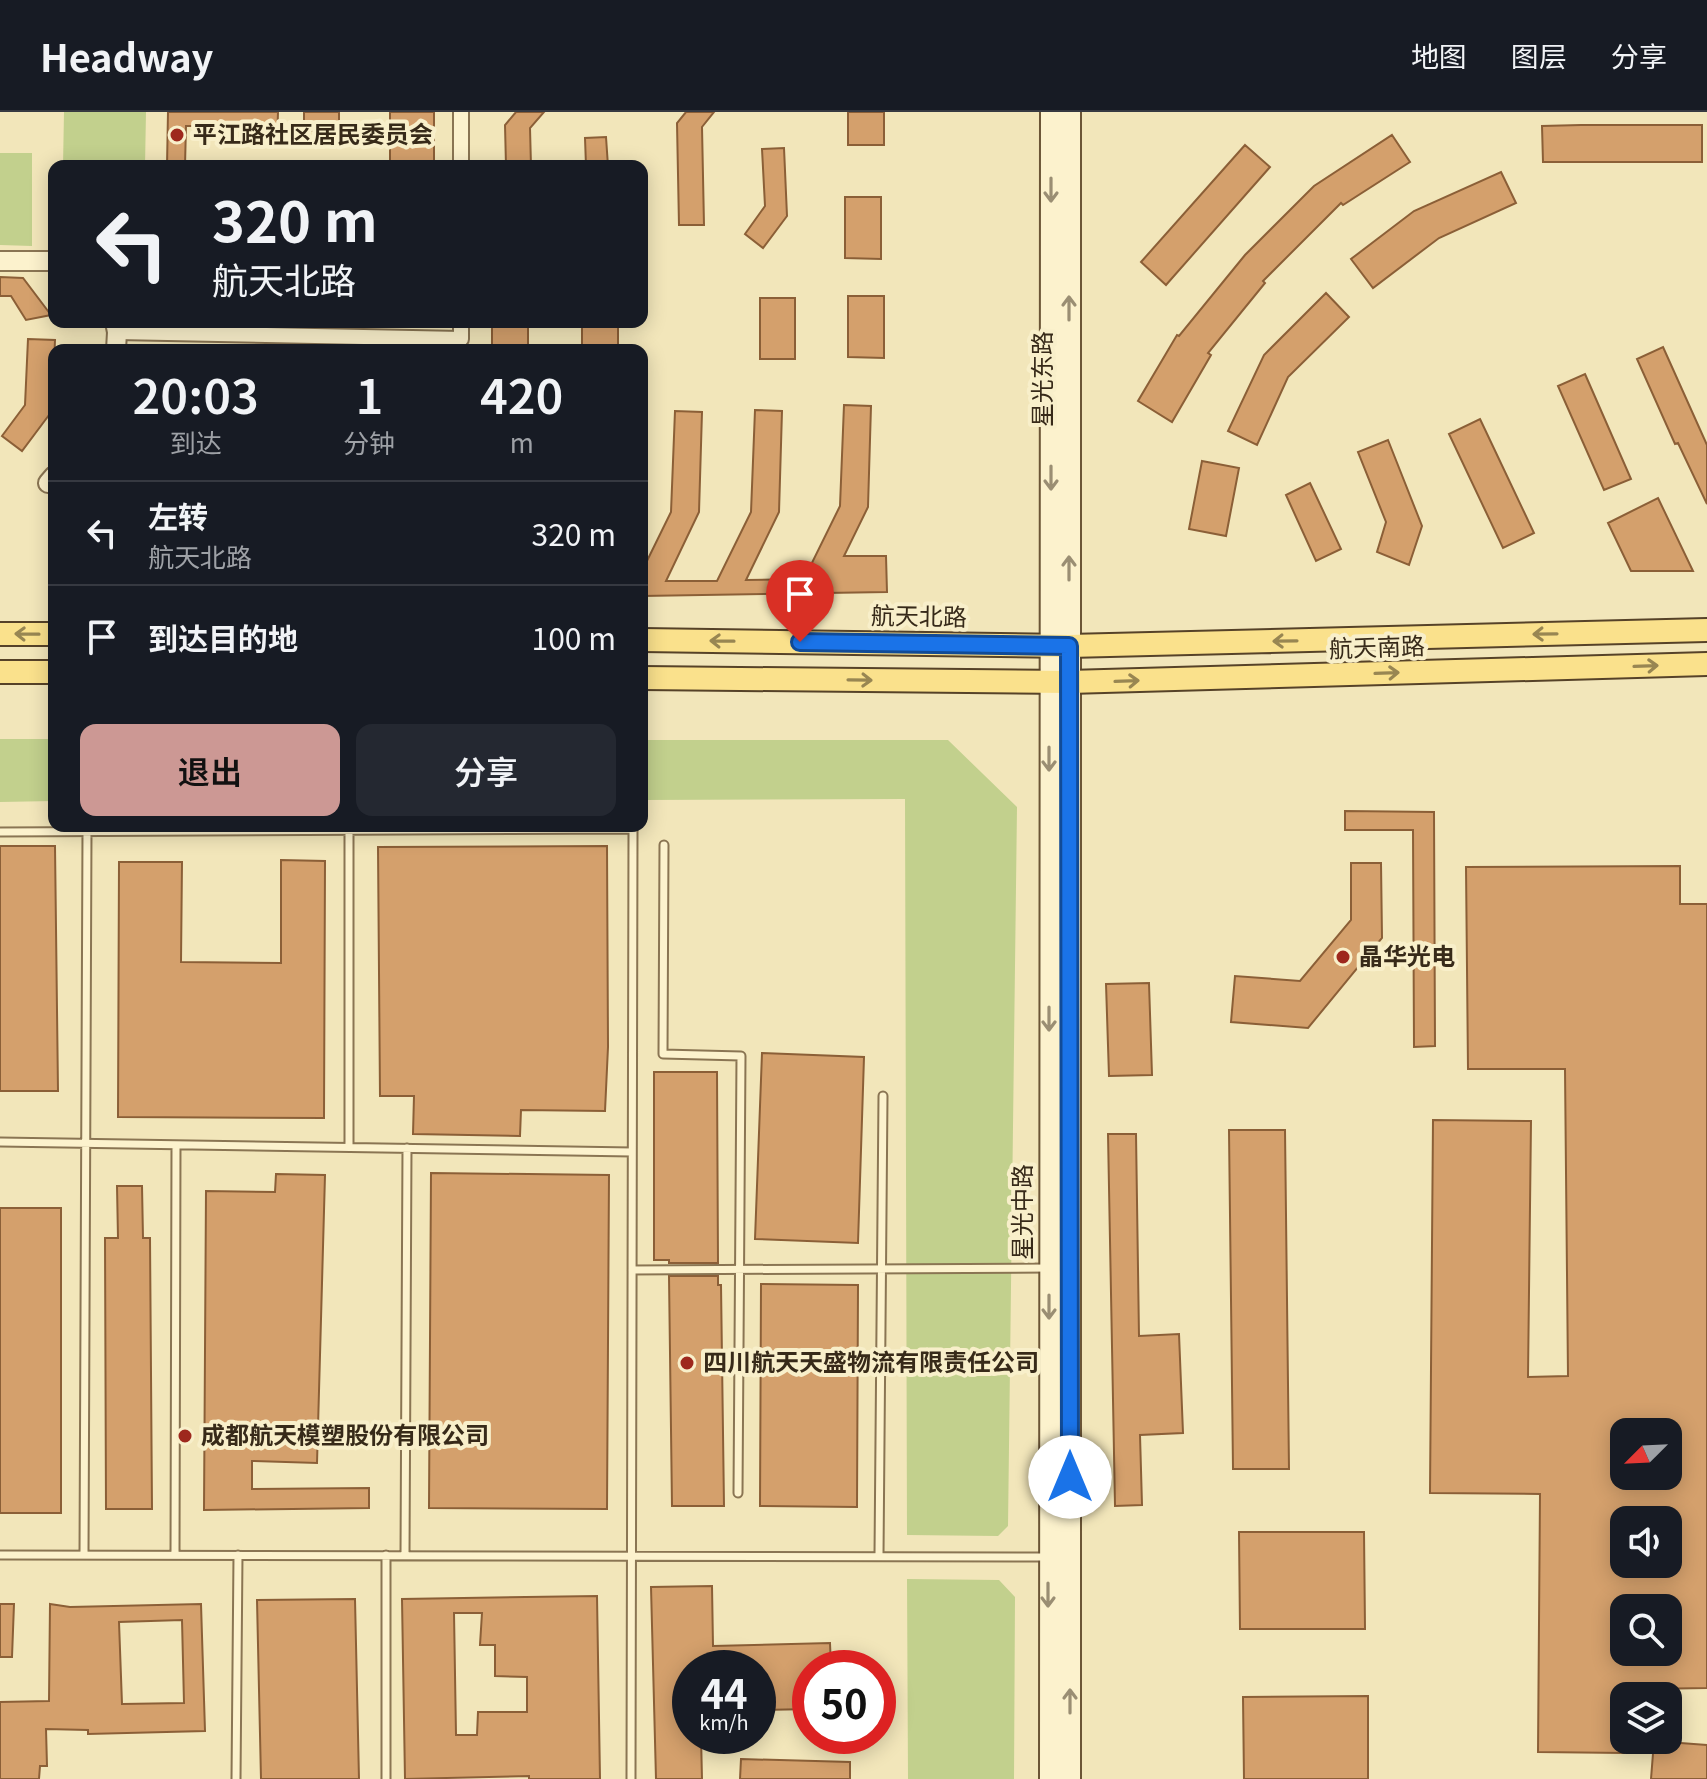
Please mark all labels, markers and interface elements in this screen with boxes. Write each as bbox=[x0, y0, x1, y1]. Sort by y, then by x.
text: Headway bbox=[40, 28, 213, 83]
text: 地图 bbox=[1411, 35, 1467, 75]
text: 图层 bbox=[1511, 35, 1567, 75]
text: 分享 bbox=[1611, 35, 1667, 75]
place label: 平江路社区居民委员会 bbox=[193, 115, 433, 150]
marker: 平江路社区居民委员会 bbox=[168, 126, 186, 144]
one-way arrow bbox=[1043, 176, 1059, 203]
text: 320 m bbox=[212, 177, 378, 258]
icon: left bbox=[80, 192, 184, 296]
text: 航天北路 bbox=[212, 252, 356, 304]
one-way arrow bbox=[1061, 295, 1077, 322]
street label: 星光东路 bbox=[1023, 331, 1058, 427]
text: 20:03 bbox=[133, 358, 259, 428]
text: 1 bbox=[355, 358, 383, 428]
text: 420 bbox=[480, 358, 563, 428]
text: 到达 bbox=[170, 423, 222, 460]
text: 分钟 bbox=[343, 423, 395, 460]
text: m bbox=[510, 423, 534, 460]
one-way arrow bbox=[1043, 464, 1059, 491]
text: 左转 bbox=[148, 493, 208, 537]
icon: left bbox=[80, 511, 124, 555]
text: 320 m bbox=[532, 511, 616, 555]
text: 航天北路 bbox=[148, 537, 252, 574]
one-way arrow bbox=[1061, 555, 1077, 582]
pin bbox=[766, 560, 834, 642]
icon: arrive bbox=[778, 572, 822, 616]
street label: 航天北路 bbox=[871, 596, 967, 633]
icon: arrive bbox=[80, 615, 124, 659]
text: 到达目的地 bbox=[148, 615, 298, 659]
text: 100 m bbox=[532, 615, 616, 659]
one-way arrow bbox=[14, 626, 41, 642]
street label: 航天南路 bbox=[1328, 626, 1425, 665]
one-way arrow bbox=[1532, 626, 1559, 641]
one-way arrow bbox=[709, 633, 736, 649]
one-way arrow bbox=[1272, 633, 1299, 648]
one-way arrow bbox=[1632, 658, 1659, 674]
one-way arrow bbox=[1373, 666, 1400, 681]
one-way arrow bbox=[846, 672, 873, 687]
one-way arrow bbox=[1113, 673, 1140, 688]
button: 退出 bbox=[80, 724, 340, 816]
button: 分享 bbox=[356, 724, 616, 816]
one-way arrow bbox=[1041, 745, 1057, 772]
place label: 晶华光电 bbox=[1359, 937, 1455, 972]
marker: 晶华光电 bbox=[1334, 948, 1352, 966]
one-way arrow bbox=[1041, 1005, 1057, 1032]
street label: 星光中路 bbox=[1003, 1164, 1038, 1260]
one-way arrow bbox=[1041, 1293, 1057, 1320]
place label: 四川航天天盛物流有限责任公司 bbox=[703, 1343, 1039, 1378]
marker: 四川航天天盛物流有限责任公司 bbox=[678, 1354, 696, 1372]
place label: 成都航天模塑股份有限公司 bbox=[201, 1416, 489, 1451]
north arrow bbox=[1610, 1418, 1682, 1490]
map controls bbox=[1610, 1418, 1682, 1754]
marker: 成都航天模塑股份有限公司 bbox=[176, 1427, 194, 1445]
position arrow bbox=[1028, 1435, 1112, 1519]
button: sound bbox=[1610, 1506, 1682, 1578]
one-way arrow bbox=[1041, 1581, 1056, 1608]
button: search bbox=[1610, 1594, 1682, 1666]
speed limit sign: 50 bbox=[792, 1650, 896, 1754]
text: 44 bbox=[700, 1663, 748, 1721]
button: layers bbox=[1610, 1682, 1682, 1754]
one-way arrow bbox=[1062, 1688, 1078, 1715]
text: km/h bbox=[699, 1707, 749, 1736]

